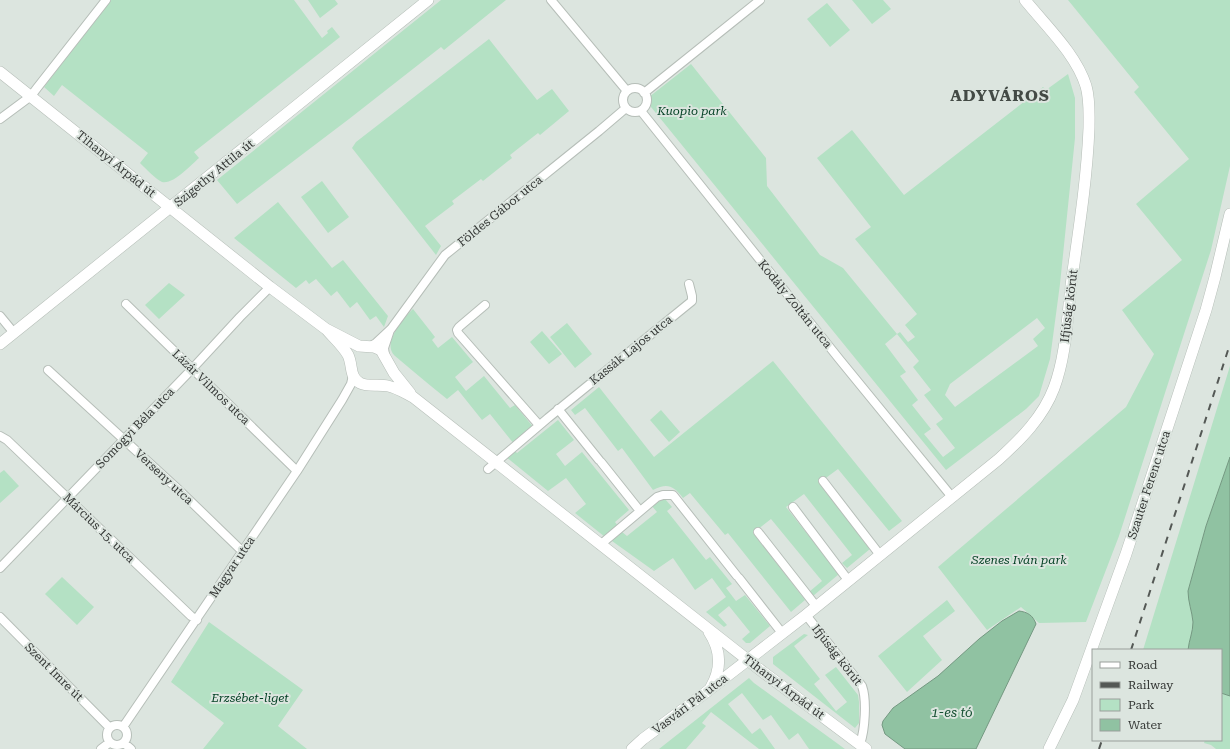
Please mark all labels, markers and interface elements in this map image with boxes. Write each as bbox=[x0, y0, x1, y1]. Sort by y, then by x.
district label: ADYVÁROS bbox=[950, 86, 1050, 105]
park label: Kuopio park bbox=[656, 104, 727, 118]
street label: Tihanyi Árpád út bbox=[74, 128, 159, 201]
street label: Szigethy Attila út bbox=[171, 136, 257, 209]
street label: Földes Gábor utca bbox=[455, 172, 546, 249]
street label: Kodály Zoltán utca bbox=[755, 257, 835, 351]
street label: Ifjúság körút bbox=[1058, 268, 1080, 343]
street label: Kassák Lajos utca bbox=[587, 312, 676, 388]
street label: Lázár Vilmos utca bbox=[169, 346, 253, 428]
street label: Somogyi Béla utca bbox=[93, 384, 178, 471]
street label: Szauter Ferenc utca bbox=[1125, 429, 1173, 541]
street label: Verseny utca bbox=[132, 447, 196, 508]
street label: Március 15. utca bbox=[60, 490, 138, 566]
street label: Magyar utca bbox=[206, 533, 258, 600]
park label: Szenes Iván park bbox=[970, 553, 1067, 567]
street label: Ifjúság körút bbox=[809, 622, 865, 689]
street label: Szent Imre út bbox=[22, 640, 86, 704]
legend bbox=[1092, 649, 1222, 741]
street label: Tihanyi Árpád út bbox=[741, 652, 828, 722]
text: Road bbox=[1128, 658, 1158, 672]
street label: Vasvári Pál utca bbox=[650, 671, 731, 737]
text: Railway bbox=[1128, 678, 1174, 692]
park label: Erzsébet-liget bbox=[210, 691, 289, 705]
text: Park bbox=[1128, 698, 1155, 712]
water label: 1-es tó bbox=[931, 705, 973, 720]
text: Water bbox=[1128, 718, 1162, 732]

